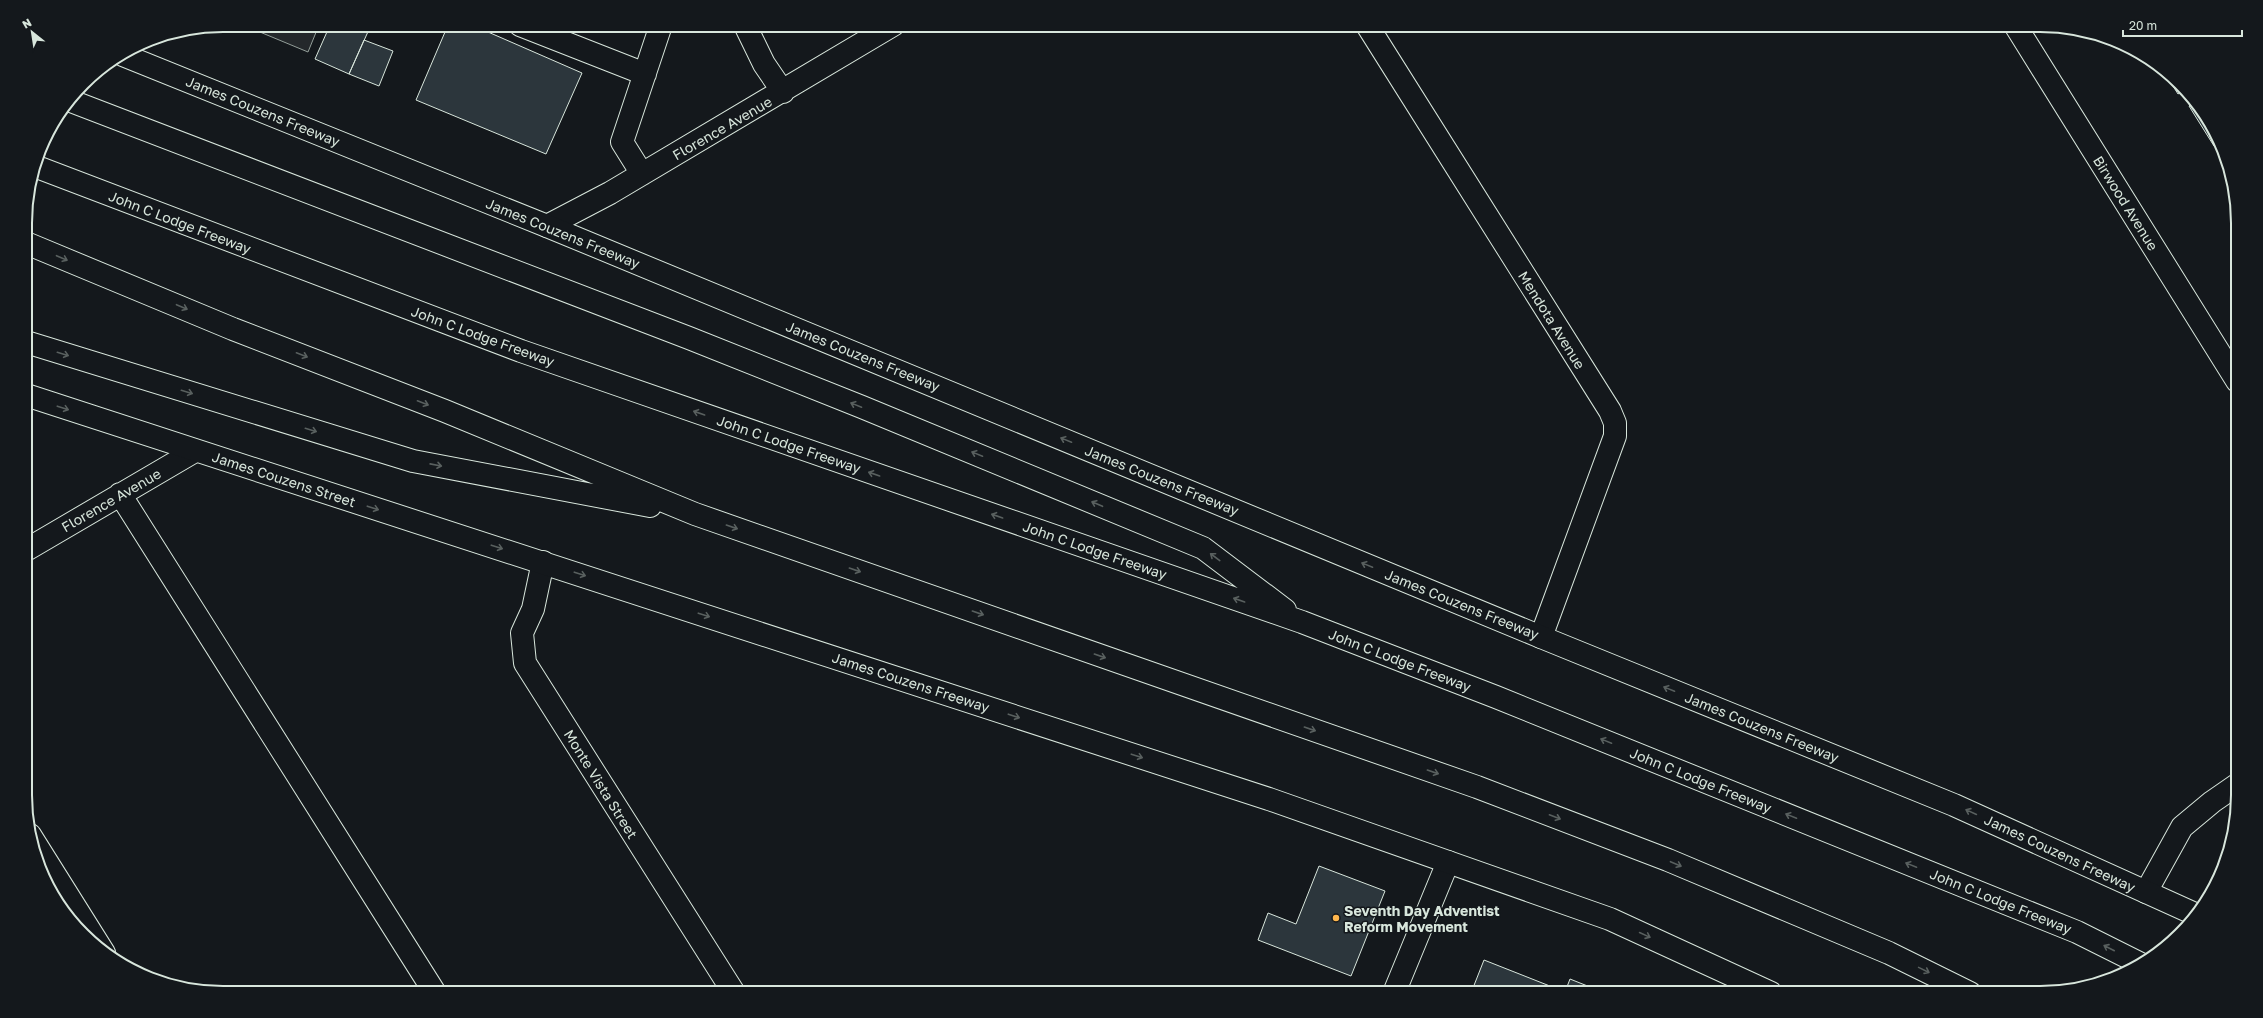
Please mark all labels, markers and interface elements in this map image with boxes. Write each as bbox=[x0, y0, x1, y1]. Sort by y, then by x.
north arrow bbox=[12, 12, 52, 52]
scale bar bbox=[2123, 12, 2242, 38]
text: N bbox=[20, 15, 34, 31]
text: 20 m bbox=[2129, 18, 2157, 33]
street label: James Couzens Freeway bbox=[184, 72, 343, 150]
street label: Florence Avenue bbox=[669, 93, 775, 163]
street label: Birwood Avenue bbox=[2090, 153, 2162, 253]
street label: John C Lodge Freeway bbox=[106, 187, 254, 257]
street label: James Couzens Freeway bbox=[484, 194, 643, 272]
one-way arrow bbox=[55, 254, 67, 262]
street label: Mendota Avenue bbox=[1515, 268, 1589, 372]
street label: John C Lodge Freeway bbox=[409, 302, 557, 370]
one-way arrow bbox=[175, 304, 187, 312]
street label: James Couzens Freeway bbox=[784, 317, 943, 395]
one-way arrow bbox=[56, 351, 69, 358]
one-way arrow bbox=[296, 352, 308, 360]
one-way arrow bbox=[180, 389, 193, 396]
one-way arrow bbox=[417, 399, 429, 407]
one-way arrow bbox=[851, 400, 863, 408]
one-way arrow bbox=[56, 404, 68, 412]
one-way arrow bbox=[693, 408, 705, 416]
street label: John C Lodge Freeway bbox=[715, 411, 863, 477]
one-way arrow bbox=[305, 427, 318, 434]
one-way arrow bbox=[1061, 436, 1073, 444]
street label: James Couzens Freeway bbox=[1083, 441, 1242, 519]
street label: James Couzens Street bbox=[210, 448, 358, 510]
one-way arrow bbox=[971, 450, 983, 457]
one-way arrow bbox=[429, 462, 442, 470]
street label: Florence Avenue bbox=[58, 465, 164, 535]
one-way arrow bbox=[869, 469, 881, 477]
one-way arrow bbox=[1091, 500, 1103, 507]
one-way arrow bbox=[367, 504, 379, 512]
one-way arrow bbox=[992, 512, 1004, 520]
street label: John C Lodge Freeway bbox=[1021, 517, 1169, 583]
one-way arrow bbox=[726, 524, 739, 531]
one-way arrow bbox=[490, 544, 503, 551]
one-way arrow bbox=[1209, 553, 1220, 561]
one-way arrow bbox=[1362, 561, 1374, 568]
street label: James Couzens Freeway bbox=[1383, 565, 1542, 643]
one-way arrow bbox=[848, 567, 861, 574]
one-way arrow bbox=[574, 571, 587, 578]
one-way arrow bbox=[1233, 596, 1245, 604]
one-way arrow bbox=[971, 609, 983, 617]
one-way arrow bbox=[698, 611, 710, 619]
street label: John C Lodge Freeway bbox=[1326, 625, 1474, 695]
street label: James Couzens Freeway bbox=[830, 648, 992, 716]
one-way arrow bbox=[1094, 652, 1106, 660]
one-way arrow bbox=[1663, 685, 1675, 692]
street label: James Couzens Freeway bbox=[1683, 688, 1842, 766]
one-way arrow bbox=[1007, 713, 1020, 720]
street label: Monte Vista Street bbox=[561, 726, 641, 842]
one-way arrow bbox=[1303, 726, 1316, 733]
one-way arrow bbox=[1600, 737, 1612, 744]
street label: John C Lodge Freeway bbox=[1628, 744, 1774, 816]
one-way arrow bbox=[1131, 753, 1144, 760]
one-way arrow bbox=[1426, 769, 1439, 776]
one-way arrow bbox=[1965, 808, 1977, 815]
street label: James Couzens Freeway bbox=[1982, 811, 2138, 896]
one-way arrow bbox=[1785, 812, 1797, 820]
one-way arrow bbox=[1548, 814, 1560, 822]
one-way arrow bbox=[1670, 860, 1682, 868]
one-way arrow bbox=[1906, 861, 1918, 868]
street label: John C Lodge Freeway bbox=[1928, 865, 2074, 937]
place label: Seventh Day Adventist Reform Movement bbox=[1344, 902, 1500, 935]
marker: Seventh Day Adventist Reform Movement bbox=[1331, 913, 1341, 923]
one-way arrow bbox=[1639, 932, 1651, 939]
one-way arrow bbox=[2103, 944, 2115, 952]
one-way arrow bbox=[1918, 967, 1930, 974]

